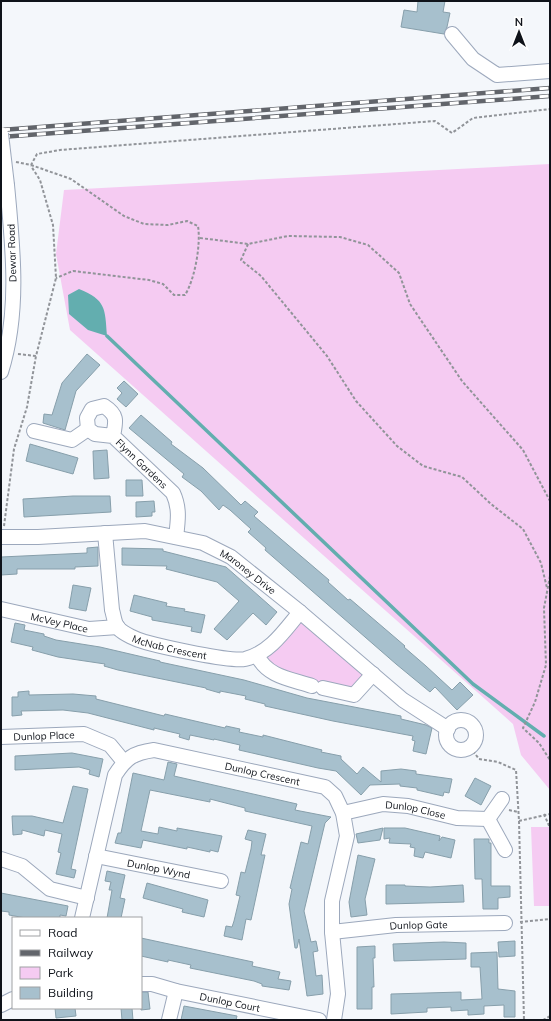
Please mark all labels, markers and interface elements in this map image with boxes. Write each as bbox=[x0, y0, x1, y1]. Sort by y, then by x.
north arrow bbox=[499, 12, 539, 52]
text: N bbox=[515, 15, 523, 29]
street label: Dewar Road bbox=[4, 224, 20, 282]
street label: Flynn Gardens bbox=[113, 436, 171, 491]
street label: Maroney Drive bbox=[218, 546, 279, 597]
street label: McVey Place bbox=[30, 609, 89, 635]
street label: McNab Crescent bbox=[130, 632, 208, 662]
street label: Dunlop Place bbox=[13, 728, 75, 743]
street label: Dunlop Crescent bbox=[224, 759, 302, 788]
street label: Dunlop Close bbox=[385, 798, 447, 821]
street label: Dunlop Wynd bbox=[126, 856, 191, 881]
legend bbox=[12, 917, 142, 1009]
street label: Dunlop Gate bbox=[389, 918, 448, 932]
text: Road bbox=[48, 925, 77, 940]
text: Railway bbox=[48, 945, 94, 960]
text: Park bbox=[48, 965, 74, 980]
text: Building bbox=[48, 985, 93, 1000]
street label: Dunlop Court bbox=[199, 989, 262, 1014]

